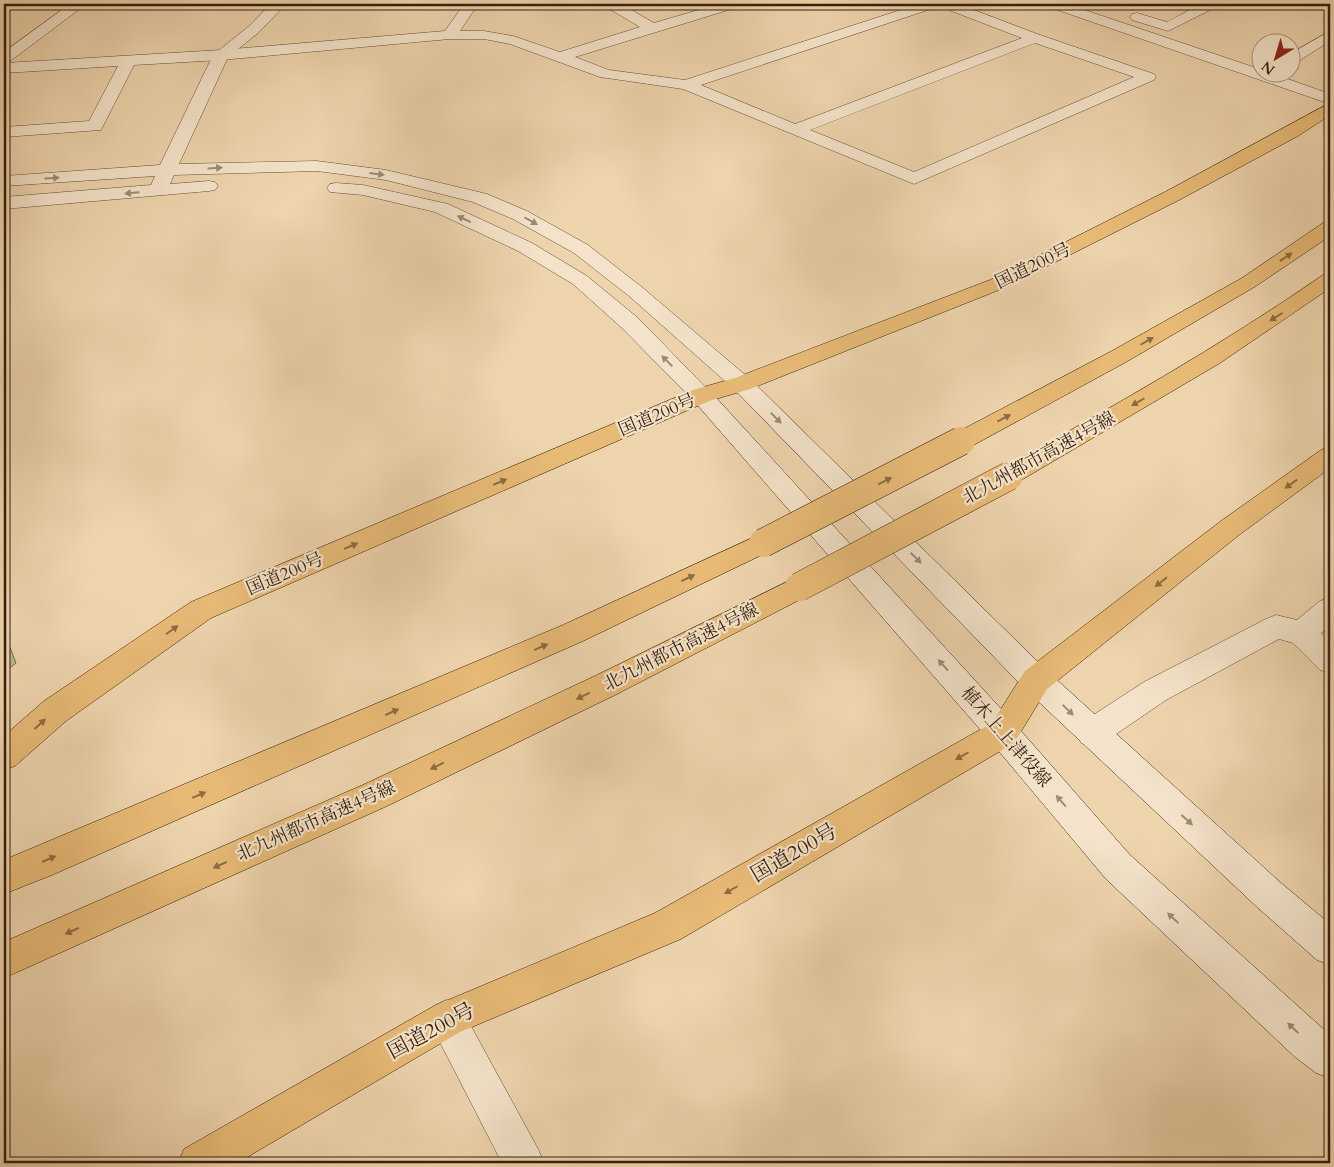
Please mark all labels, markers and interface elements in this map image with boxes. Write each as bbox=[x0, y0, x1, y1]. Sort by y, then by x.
north arrow bbox=[1252, 32, 1302, 82]
text: N bbox=[1258, 57, 1279, 79]
one-way arrow bbox=[207, 164, 223, 172]
one-way arrow bbox=[369, 170, 385, 178]
one-way arrow bbox=[45, 173, 61, 181]
one-way arrow bbox=[123, 189, 139, 197]
one-way arrow bbox=[457, 214, 471, 222]
one-way arrow bbox=[524, 217, 538, 226]
street label: 国道200号 bbox=[991, 237, 1075, 295]
one-way arrow bbox=[1279, 252, 1293, 262]
one-way arrow bbox=[1269, 312, 1283, 321]
one-way arrow bbox=[1140, 336, 1153, 345]
one-way arrow bbox=[661, 355, 673, 367]
street label: 国道200号 bbox=[615, 388, 699, 442]
one-way arrow bbox=[1130, 398, 1145, 406]
street label: 北九州都市高速4号線 bbox=[958, 406, 1120, 510]
one-way arrow bbox=[770, 412, 782, 424]
one-way arrow bbox=[997, 414, 1011, 422]
one-way arrow bbox=[493, 477, 507, 485]
one-way arrow bbox=[877, 477, 892, 485]
one-way arrow bbox=[1285, 479, 1298, 490]
one-way arrow bbox=[344, 541, 358, 549]
street label: 国道200号 bbox=[243, 547, 327, 601]
one-way arrow bbox=[909, 552, 921, 564]
one-way arrow bbox=[681, 574, 696, 583]
one-way arrow bbox=[1155, 577, 1168, 588]
street label: 北九州都市高速4号線 bbox=[599, 597, 763, 697]
one-way arrow bbox=[166, 625, 179, 634]
one-way arrow bbox=[534, 642, 548, 650]
one-way arrow bbox=[937, 659, 948, 672]
street label: 植木上上津役線 bbox=[955, 681, 1057, 793]
one-way arrow bbox=[576, 691, 591, 700]
one-way arrow bbox=[1062, 704, 1074, 716]
one-way arrow bbox=[385, 707, 399, 715]
one-way arrow bbox=[34, 718, 47, 729]
one-way arrow bbox=[955, 752, 970, 760]
one-way arrow bbox=[430, 762, 444, 770]
street label: 北九州都市高速4号線 bbox=[233, 775, 399, 867]
one-way arrow bbox=[192, 791, 206, 799]
one-way arrow bbox=[1056, 794, 1067, 807]
one-way arrow bbox=[1181, 814, 1193, 826]
street label: 国道200号 bbox=[745, 817, 843, 889]
one-way arrow bbox=[42, 855, 56, 863]
one-way arrow bbox=[213, 861, 227, 869]
one-way arrow bbox=[724, 885, 737, 894]
one-way arrow bbox=[1168, 912, 1180, 924]
one-way arrow bbox=[64, 927, 79, 936]
street label: 国道200号 bbox=[382, 996, 480, 1066]
one-way arrow bbox=[1287, 1022, 1299, 1034]

